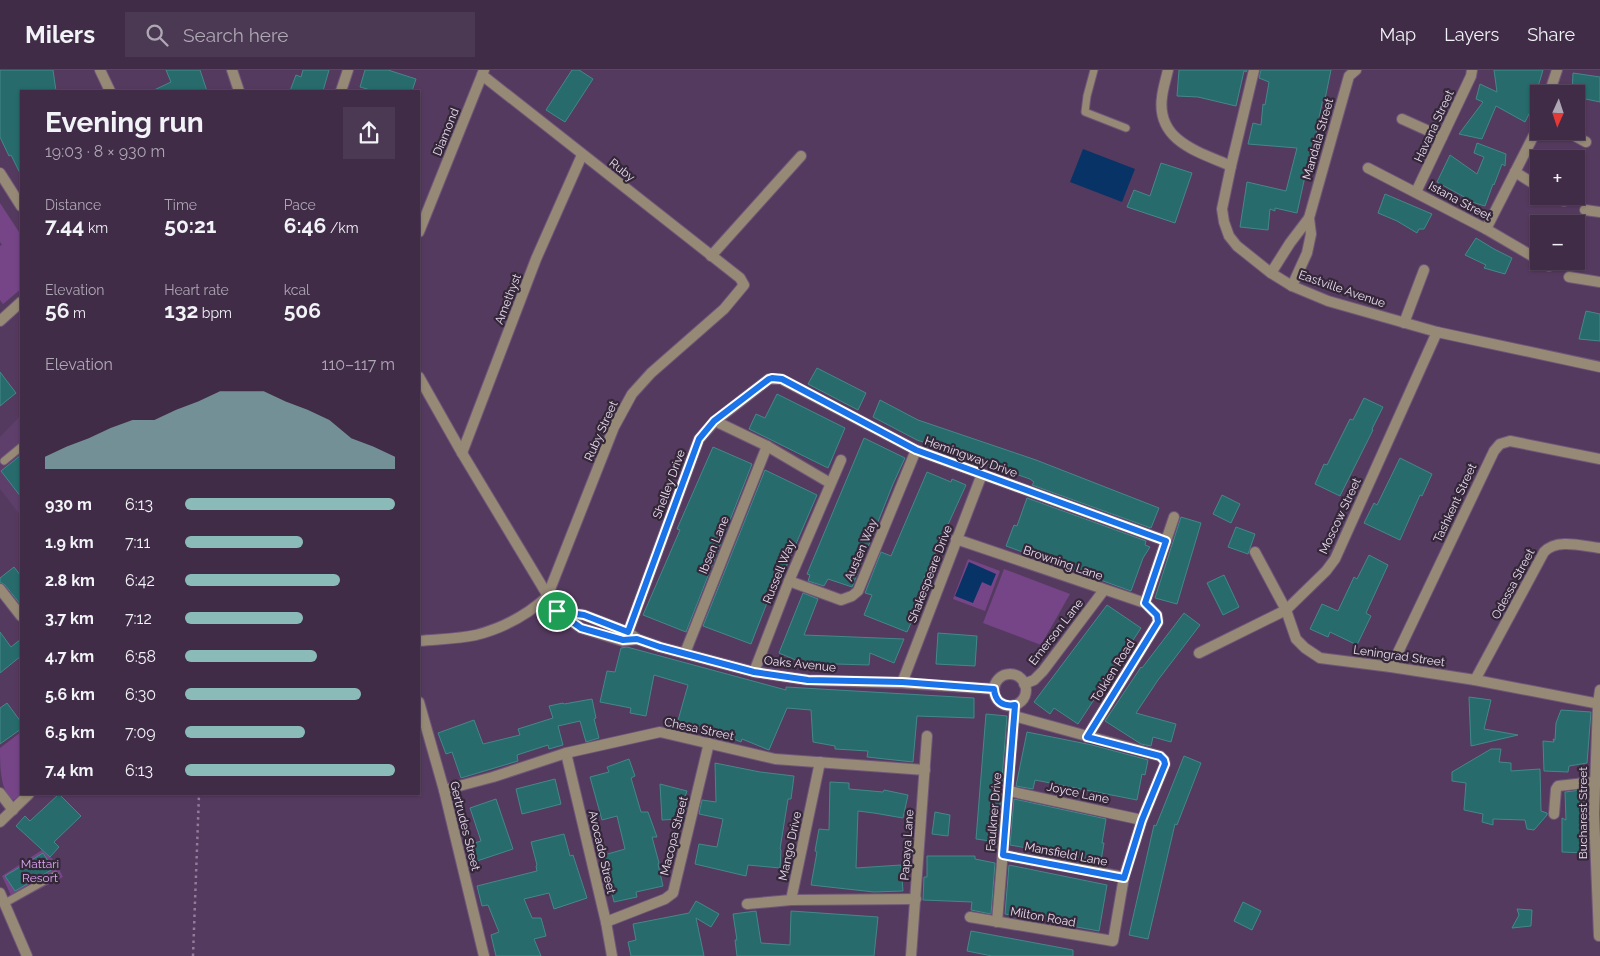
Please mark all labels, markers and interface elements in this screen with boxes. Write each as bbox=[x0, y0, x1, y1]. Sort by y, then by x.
search box bbox=[125, 12, 475, 57]
text: Milers bbox=[25, 20, 95, 49]
icon: search bbox=[143, 21, 171, 49]
text: Search here bbox=[183, 24, 289, 46]
text: Map bbox=[1380, 24, 1416, 45]
text: Layers bbox=[1444, 24, 1499, 45]
text: Share bbox=[1527, 24, 1575, 45]
north arrow bbox=[1530, 85, 1585, 140]
map controls bbox=[1530, 85, 1585, 270]
street label: Havana Street bbox=[1411, 88, 1457, 164]
street label: Mandala Street bbox=[1300, 97, 1336, 181]
text: Evening run bbox=[45, 106, 204, 139]
street label: Diamond bbox=[430, 106, 462, 158]
button: share bbox=[343, 107, 395, 159]
text: 19:03 · 8 × 930 m bbox=[45, 142, 165, 161]
button: + bbox=[1530, 150, 1585, 205]
street label: Ruby bbox=[606, 156, 638, 185]
street label: Istana Street bbox=[1426, 179, 1494, 223]
text: Distance bbox=[45, 197, 101, 213]
text: Time bbox=[164, 197, 197, 213]
text: Pace bbox=[284, 197, 316, 213]
text: 7.44 bbox=[45, 213, 84, 238]
text: 50:21 bbox=[164, 213, 216, 238]
text: 6:46 bbox=[284, 213, 326, 238]
button: − bbox=[1530, 215, 1585, 270]
text: km bbox=[84, 220, 108, 236]
text: /km bbox=[326, 220, 359, 236]
street label: Eastville Avenue bbox=[1297, 268, 1387, 310]
street label: Amethyst bbox=[492, 272, 524, 326]
text: Elevation bbox=[45, 282, 104, 298]
text: Heart rate bbox=[164, 282, 229, 298]
text: kcal bbox=[284, 282, 310, 298]
text: 56 bbox=[45, 298, 69, 323]
text: 132 bbox=[164, 298, 198, 323]
text: 506 bbox=[284, 298, 321, 323]
text: m bbox=[69, 305, 86, 321]
text: bpm bbox=[198, 305, 232, 321]
text: Elevation bbox=[45, 355, 113, 374]
text: 110–117 m bbox=[322, 355, 395, 374]
street label: Ruby Street bbox=[581, 399, 621, 463]
street label: Hemingway Drive bbox=[923, 434, 1019, 480]
street label: Shelley Drive bbox=[650, 447, 688, 521]
street label: Tashkent Street bbox=[1431, 461, 1479, 545]
street label: Moscow Street bbox=[1316, 476, 1364, 556]
text: 930 m bbox=[45, 495, 92, 514]
text: 6:13 bbox=[125, 495, 153, 514]
street label: Ibsen Lane bbox=[696, 514, 732, 576]
street label: Austen Way bbox=[842, 516, 881, 583]
street label: Shakespeare Drive bbox=[905, 523, 955, 625]
text: 1.9 km bbox=[45, 533, 94, 552]
text: 7:11 bbox=[125, 533, 150, 552]
street label: Russell Way bbox=[760, 538, 798, 606]
street label: Browning Lane bbox=[1021, 543, 1105, 583]
street label: Odessa Street bbox=[1489, 546, 1537, 622]
text: 2.8 km bbox=[45, 571, 95, 590]
text: 6:42 bbox=[125, 571, 155, 590]
pin bbox=[536, 590, 578, 632]
street label: Emerson Lane bbox=[1026, 596, 1086, 668]
icon: arrive bbox=[543, 597, 571, 625]
text: 3.7 km bbox=[45, 609, 94, 628]
text: 7:12 bbox=[125, 609, 152, 628]
street label: Tolkien Road bbox=[1088, 637, 1138, 705]
street label: Leningrad Street bbox=[1352, 643, 1446, 669]
text: 4.7 km bbox=[45, 647, 94, 666]
text: 6:58 bbox=[125, 647, 156, 666]
street label: Oaks Avenue bbox=[763, 653, 837, 675]
text: 5.6 km bbox=[45, 685, 95, 704]
text: 6:30 bbox=[125, 685, 156, 704]
street label: Chesa Street bbox=[663, 715, 735, 743]
text: 6.5 km bbox=[45, 723, 95, 742]
text: 7:09 bbox=[125, 723, 156, 742]
text: 7.4 km bbox=[45, 761, 94, 780]
text: 6:13 bbox=[125, 761, 153, 780]
street label: Bucharest Street bbox=[1576, 767, 1590, 859]
street label: Faulkner Drive bbox=[984, 772, 1004, 852]
street label: Gertrudes Street bbox=[447, 780, 483, 872]
street label: Joyce Lane bbox=[1046, 780, 1110, 806]
street label: Macopa Street bbox=[657, 795, 691, 877]
street label: Avocado Street bbox=[586, 809, 618, 895]
street label: Papaya Lane bbox=[898, 809, 916, 881]
street label: Mango Drive bbox=[776, 810, 804, 882]
street label: Mansfield Lane bbox=[1023, 839, 1109, 869]
park label: Mattari Resort bbox=[21, 857, 59, 885]
street label: Milton Road bbox=[1009, 904, 1077, 930]

